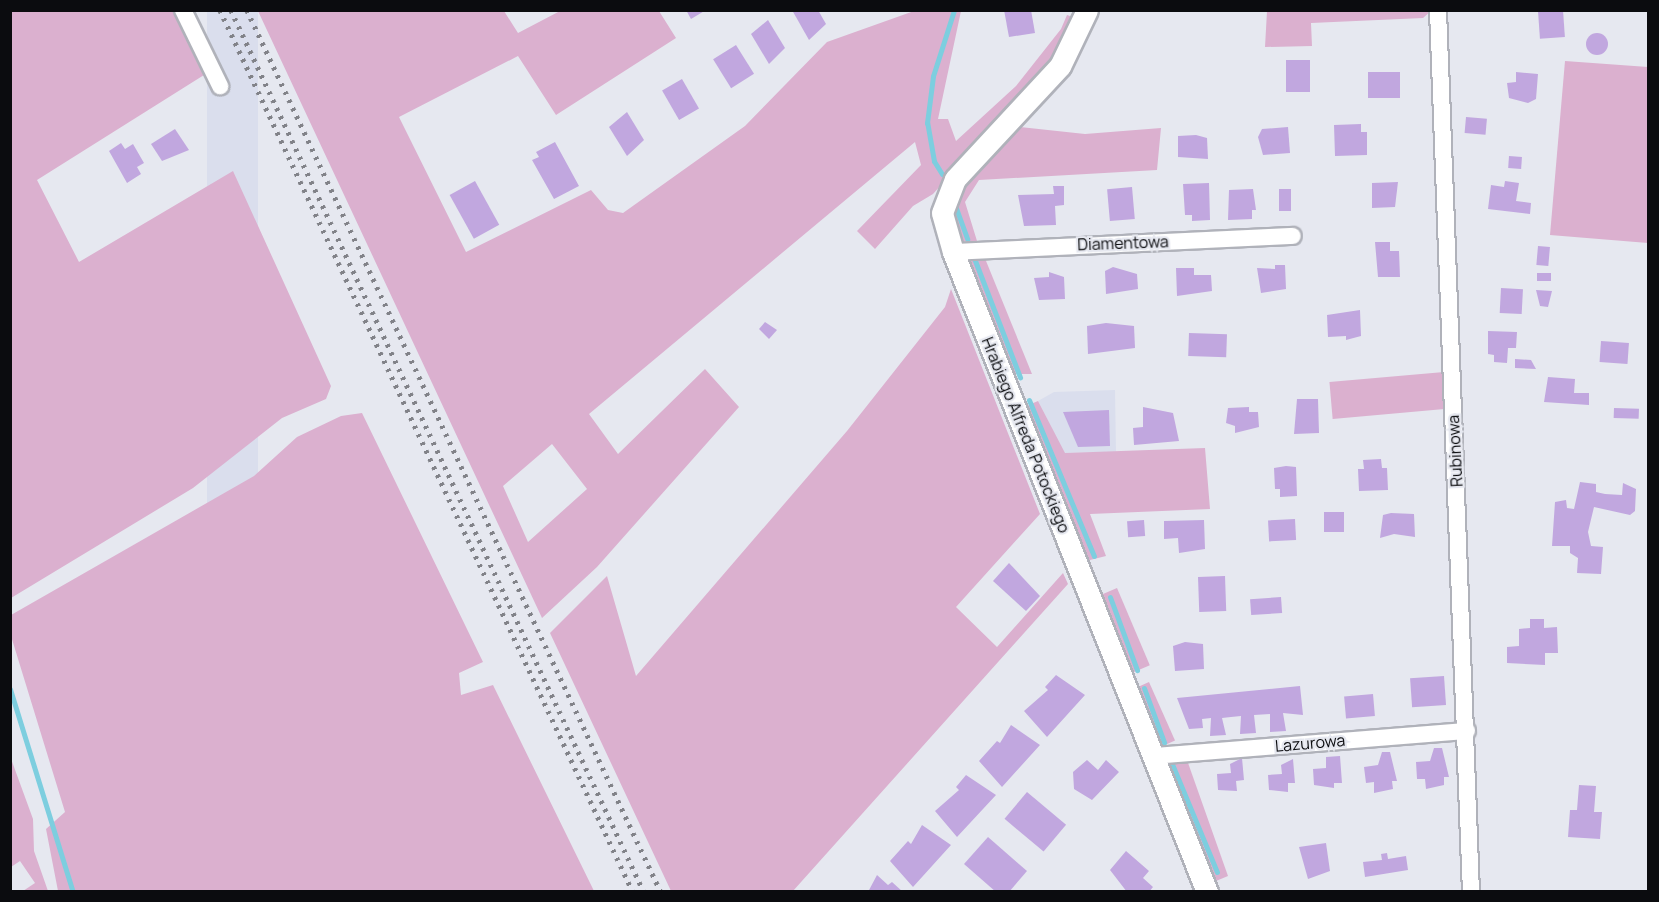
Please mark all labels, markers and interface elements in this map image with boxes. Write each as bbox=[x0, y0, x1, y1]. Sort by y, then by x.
street label: Diamentowa bbox=[1077, 232, 1169, 254]
street label: Hrabiego Alfreda Potockiego bbox=[978, 334, 1074, 536]
street label: Rubinowa bbox=[1444, 415, 1466, 487]
street label: Lazurowa bbox=[1274, 730, 1346, 756]

